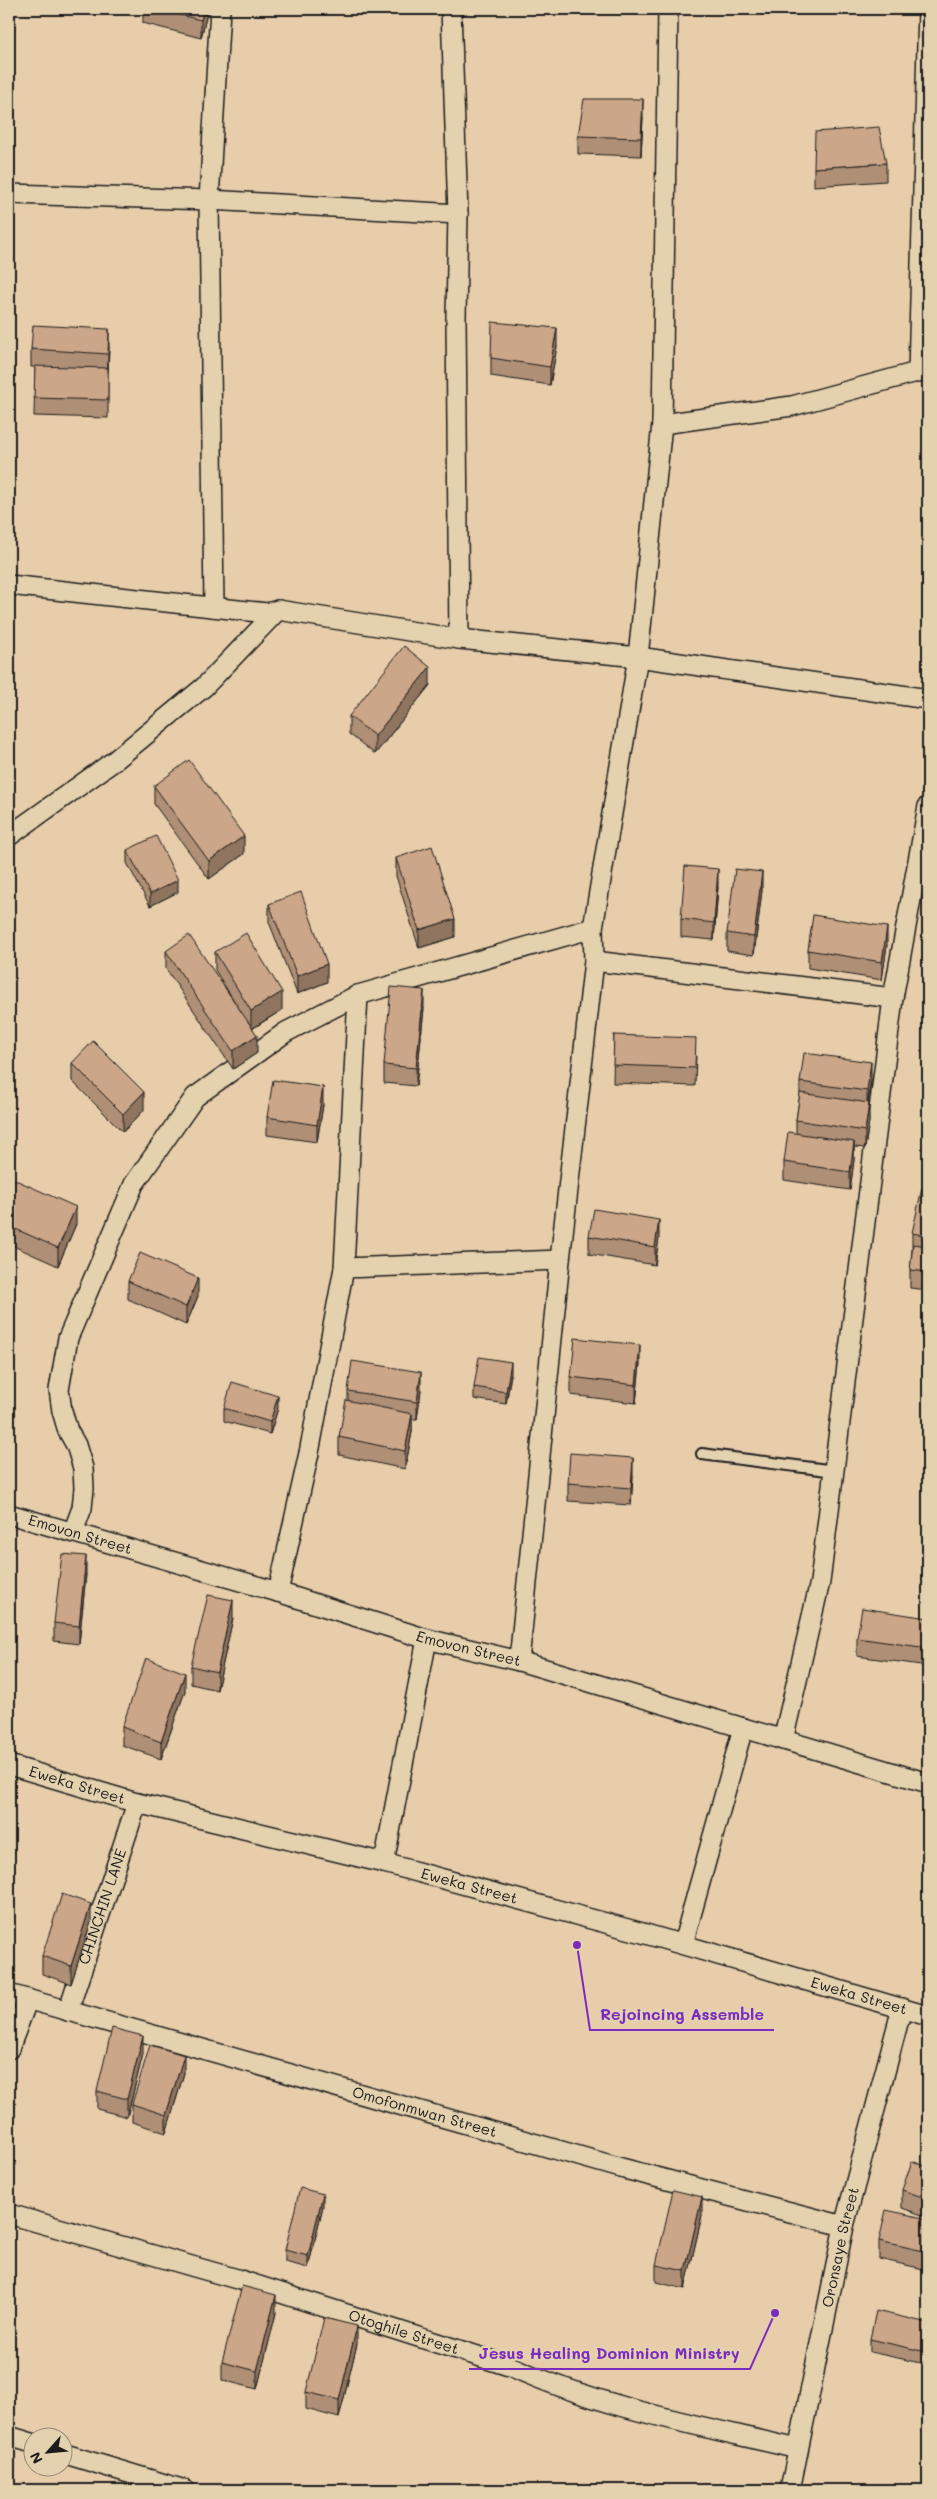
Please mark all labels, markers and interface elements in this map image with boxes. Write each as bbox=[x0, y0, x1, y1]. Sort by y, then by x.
street label: Emovon Street bbox=[26, 1509, 135, 1558]
street label: Emovon Street bbox=[414, 1625, 523, 1670]
street label: Eweka Street bbox=[27, 1761, 128, 1808]
street label: CHINCHIN LANE bbox=[73, 1845, 130, 1967]
street label: Eweka Street bbox=[419, 1862, 520, 1908]
street label: Eweka Street bbox=[809, 1972, 910, 2018]
callout: Rejoincing Assemble bbox=[590, 1999, 774, 2030]
text: Rejoincing Assemble bbox=[600, 2003, 764, 2024]
street label: Omofonmwan Street bbox=[350, 2081, 500, 2141]
street label: Oronsaye Street bbox=[817, 2184, 863, 2309]
street label: Otoghile Street bbox=[346, 2304, 462, 2358]
callout: Jesus Healing Dominion Ministry bbox=[469, 2338, 750, 2369]
text: Jesus Healing Dominion Ministry bbox=[478, 2342, 740, 2363]
north arrow bbox=[22, 2426, 72, 2476]
text: N bbox=[25, 2449, 47, 2467]

